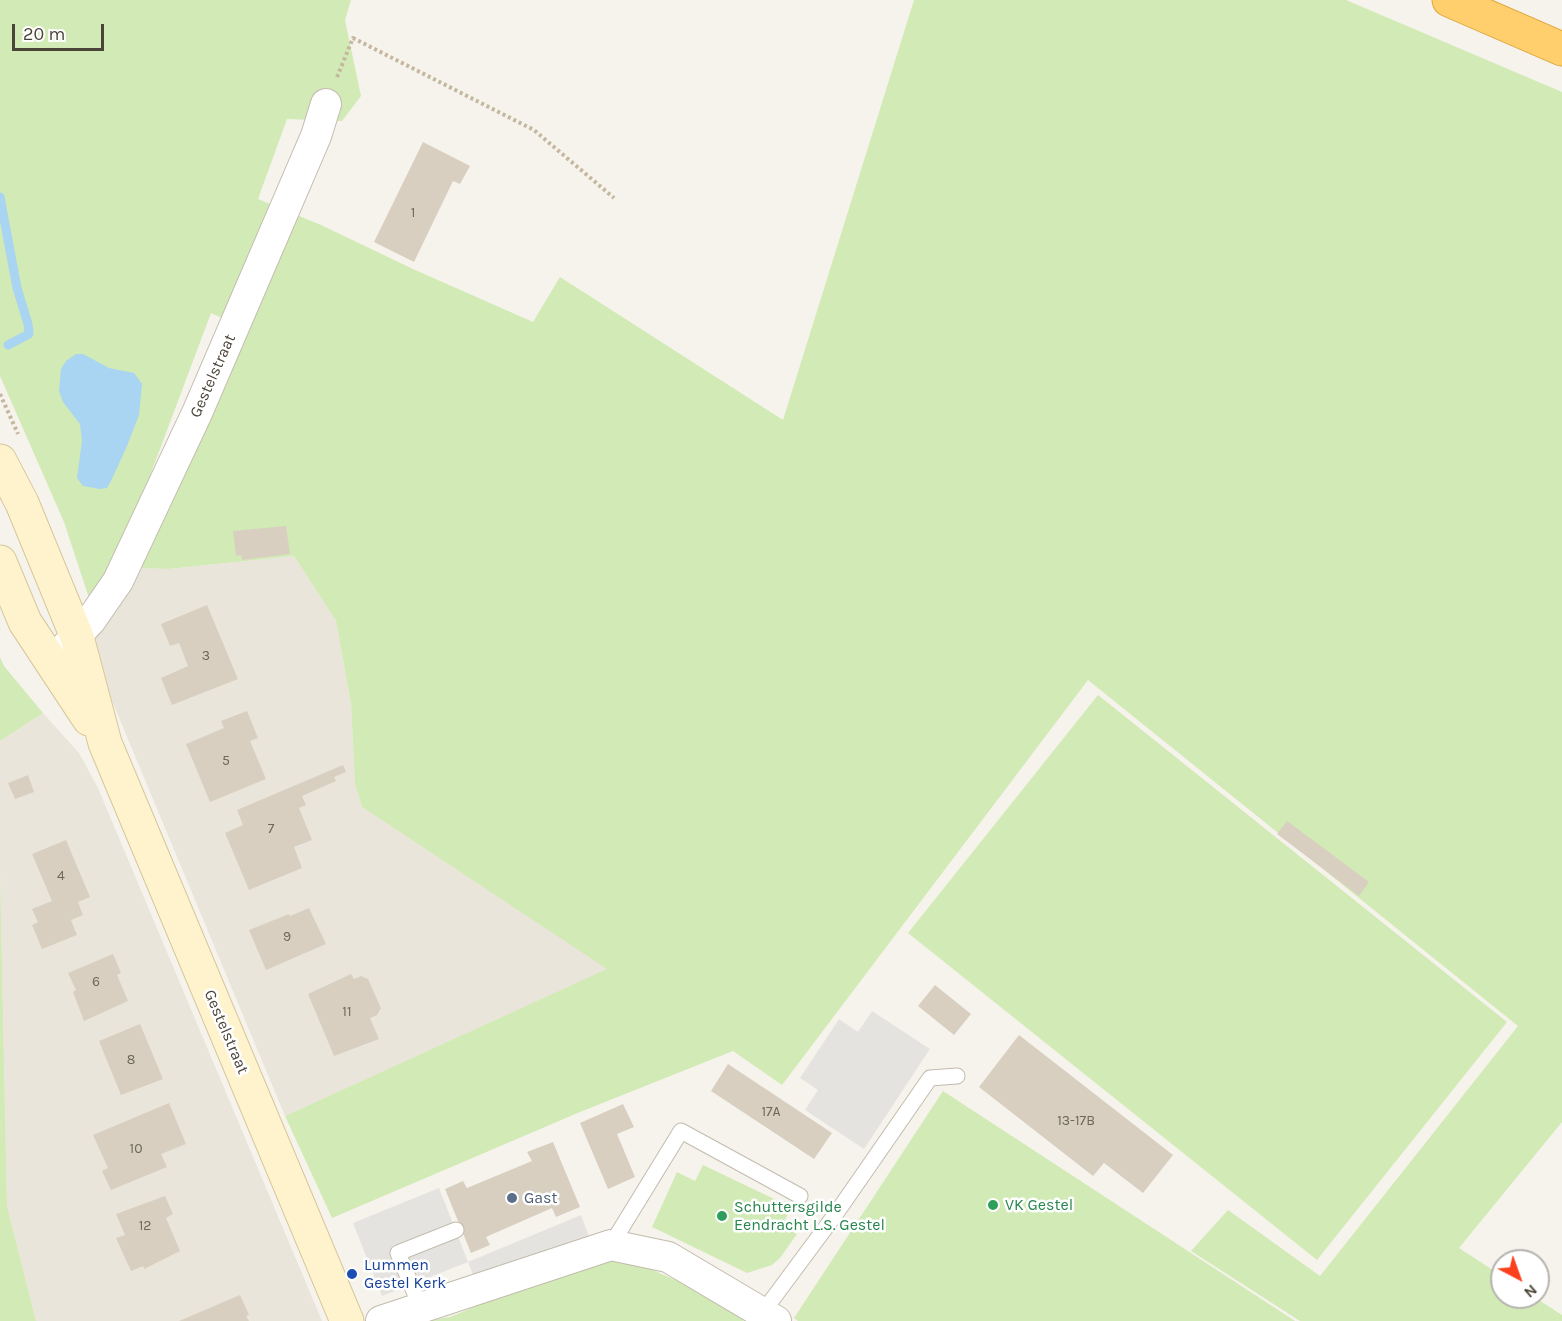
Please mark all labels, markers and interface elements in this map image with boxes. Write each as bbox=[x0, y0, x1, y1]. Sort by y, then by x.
scale bar bbox=[15, 12, 106, 50]
text: 20 m bbox=[23, 23, 65, 45]
house number: 1 bbox=[411, 205, 415, 221]
street label: Gestelstraat bbox=[186, 331, 240, 421]
house number: 3 bbox=[202, 648, 210, 664]
house number: 5 bbox=[222, 753, 230, 769]
house number: 7 bbox=[268, 821, 274, 837]
house number: 4 bbox=[57, 868, 65, 884]
house number: 9 bbox=[283, 929, 291, 945]
house number: 6 bbox=[92, 974, 100, 990]
street label: Gestelstraat bbox=[200, 987, 252, 1077]
house number: 11 bbox=[342, 1004, 352, 1020]
house number: 8 bbox=[127, 1052, 135, 1068]
house number: 17A bbox=[761, 1104, 781, 1120]
house number: 13-17B bbox=[1057, 1113, 1095, 1129]
house number: 10 bbox=[130, 1141, 142, 1157]
place label: Gast bbox=[524, 1188, 558, 1208]
marker: Gast bbox=[505, 1191, 519, 1205]
place label: VK Gestel bbox=[1005, 1195, 1073, 1215]
place label: Schuttersgilde Eendracht L.S. Gestel bbox=[734, 1197, 885, 1235]
marker: VK Gestel bbox=[986, 1198, 1000, 1212]
marker: Schuttersgilde Eendracht L.S. Gestel bbox=[715, 1209, 729, 1223]
house number: 12 bbox=[139, 1218, 151, 1234]
north arrow bbox=[1490, 1249, 1550, 1309]
place label: Lummen Gestel Kerk bbox=[364, 1255, 446, 1293]
marker: Lummen Gestel Kerk bbox=[345, 1267, 359, 1281]
text: N bbox=[1520, 1281, 1541, 1302]

